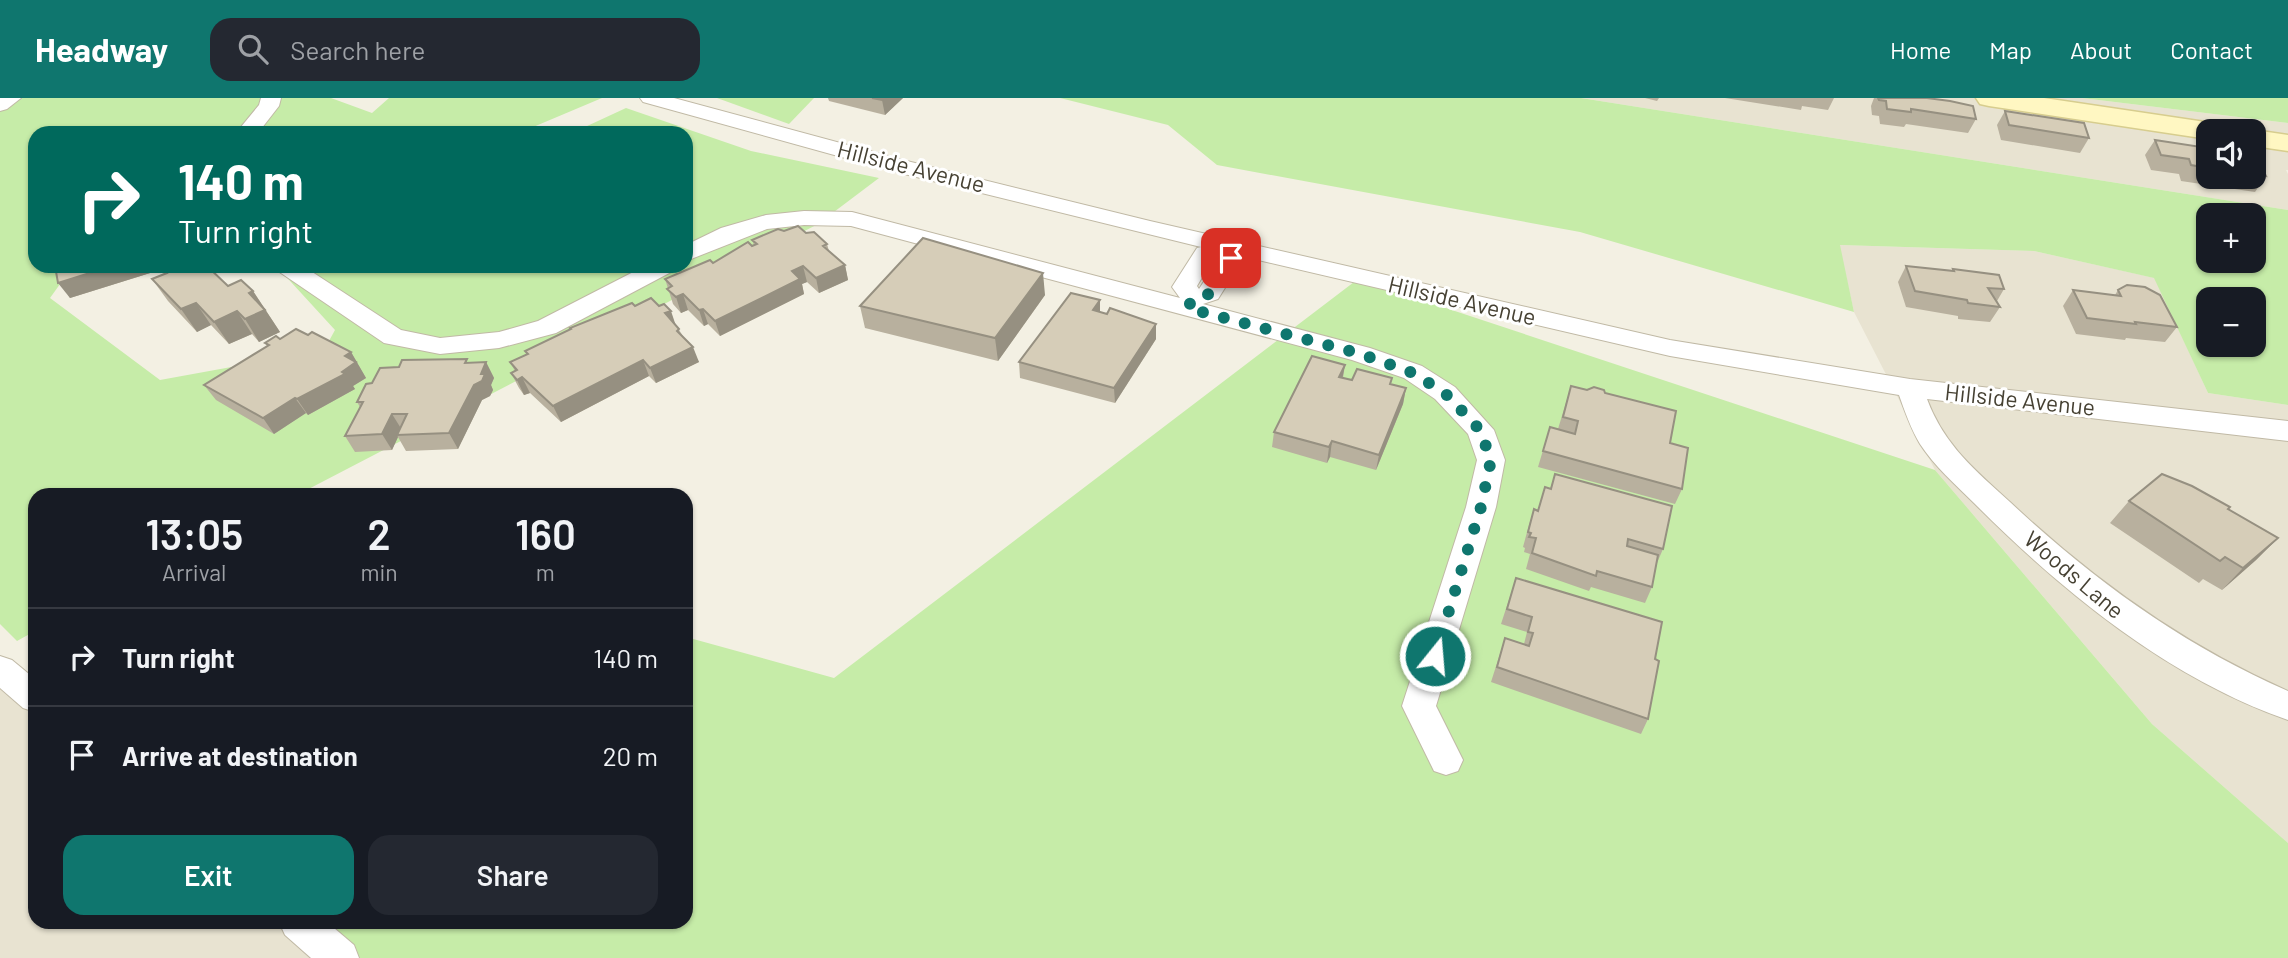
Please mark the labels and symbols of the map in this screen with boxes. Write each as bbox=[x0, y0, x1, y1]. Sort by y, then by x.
street label: Hillside Avenue bbox=[835, 134, 988, 198]
pin bbox=[1201, 228, 1261, 288]
street label: Hillside Avenue bbox=[1386, 269, 1539, 331]
street label: Hillside Avenue bbox=[1944, 377, 2097, 421]
street label: Woods Lane bbox=[2019, 524, 2130, 624]
position arrow bbox=[1398, 619, 1472, 693]

